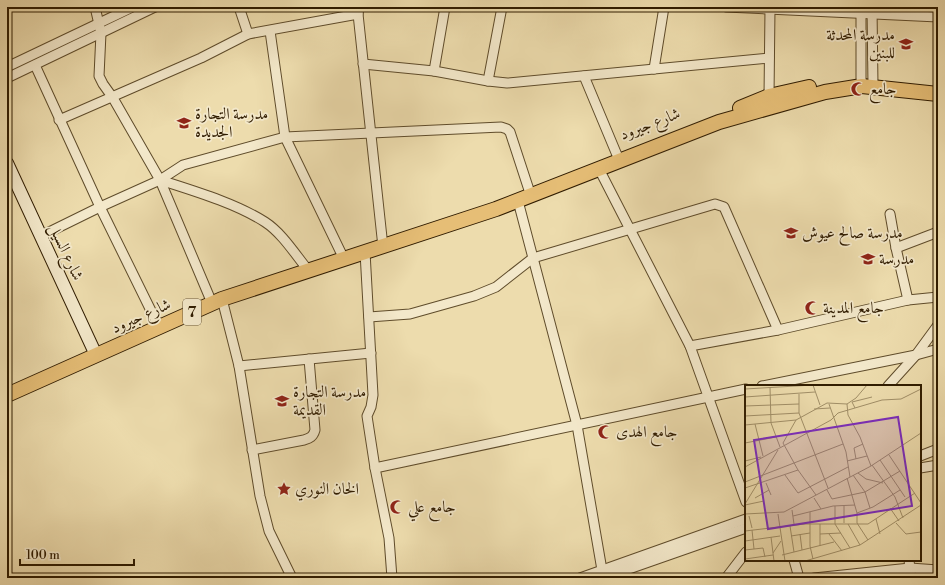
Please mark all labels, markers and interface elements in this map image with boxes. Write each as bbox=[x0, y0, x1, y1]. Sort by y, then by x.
place label: مدرسة المحدثة للبنين bbox=[826, 25, 895, 63]
school or university icon: مدرسة المحدثة للبنين bbox=[898, 36, 914, 52]
place label: جامع bbox=[869, 79, 896, 104]
mosque icon: جامع bbox=[850, 81, 866, 97]
street label: شارع جيرود bbox=[617, 103, 684, 147]
place label: مدرسة التجارة الجديدة bbox=[195, 104, 268, 142]
school or university icon: مدرسة التجارة الجديدة bbox=[176, 115, 192, 131]
street label: شارع السيل bbox=[41, 220, 88, 285]
place label: مدرسة صالح عيوش bbox=[802, 223, 903, 246]
school or university icon: مدرسة صالح عيوش bbox=[783, 225, 799, 241]
place label: مدرسة bbox=[879, 249, 914, 269]
school or university icon: مدرسة bbox=[860, 251, 876, 267]
street label: شارع جيرود bbox=[108, 294, 175, 341]
place label: جامع المدينة bbox=[823, 298, 884, 323]
road number: 7 bbox=[183, 299, 201, 325]
mosque icon: جامع المدينة bbox=[804, 300, 820, 316]
place label: مدرسة التجارة القديمة bbox=[293, 382, 366, 420]
inset map bbox=[745, 385, 921, 561]
school or university icon: مدرسة التجارة القديمة bbox=[274, 393, 290, 409]
place label: جامع الهدى bbox=[616, 422, 677, 447]
mosque icon: جامع الهدى bbox=[597, 424, 613, 440]
place label: الخان النوري bbox=[295, 479, 359, 501]
place icon: الخان النوري bbox=[276, 481, 292, 497]
place label: جامع علي bbox=[408, 497, 456, 522]
mosque icon: جامع علي bbox=[389, 499, 405, 515]
scale bar bbox=[20, 541, 134, 567]
text: 100 m bbox=[26, 548, 60, 563]

